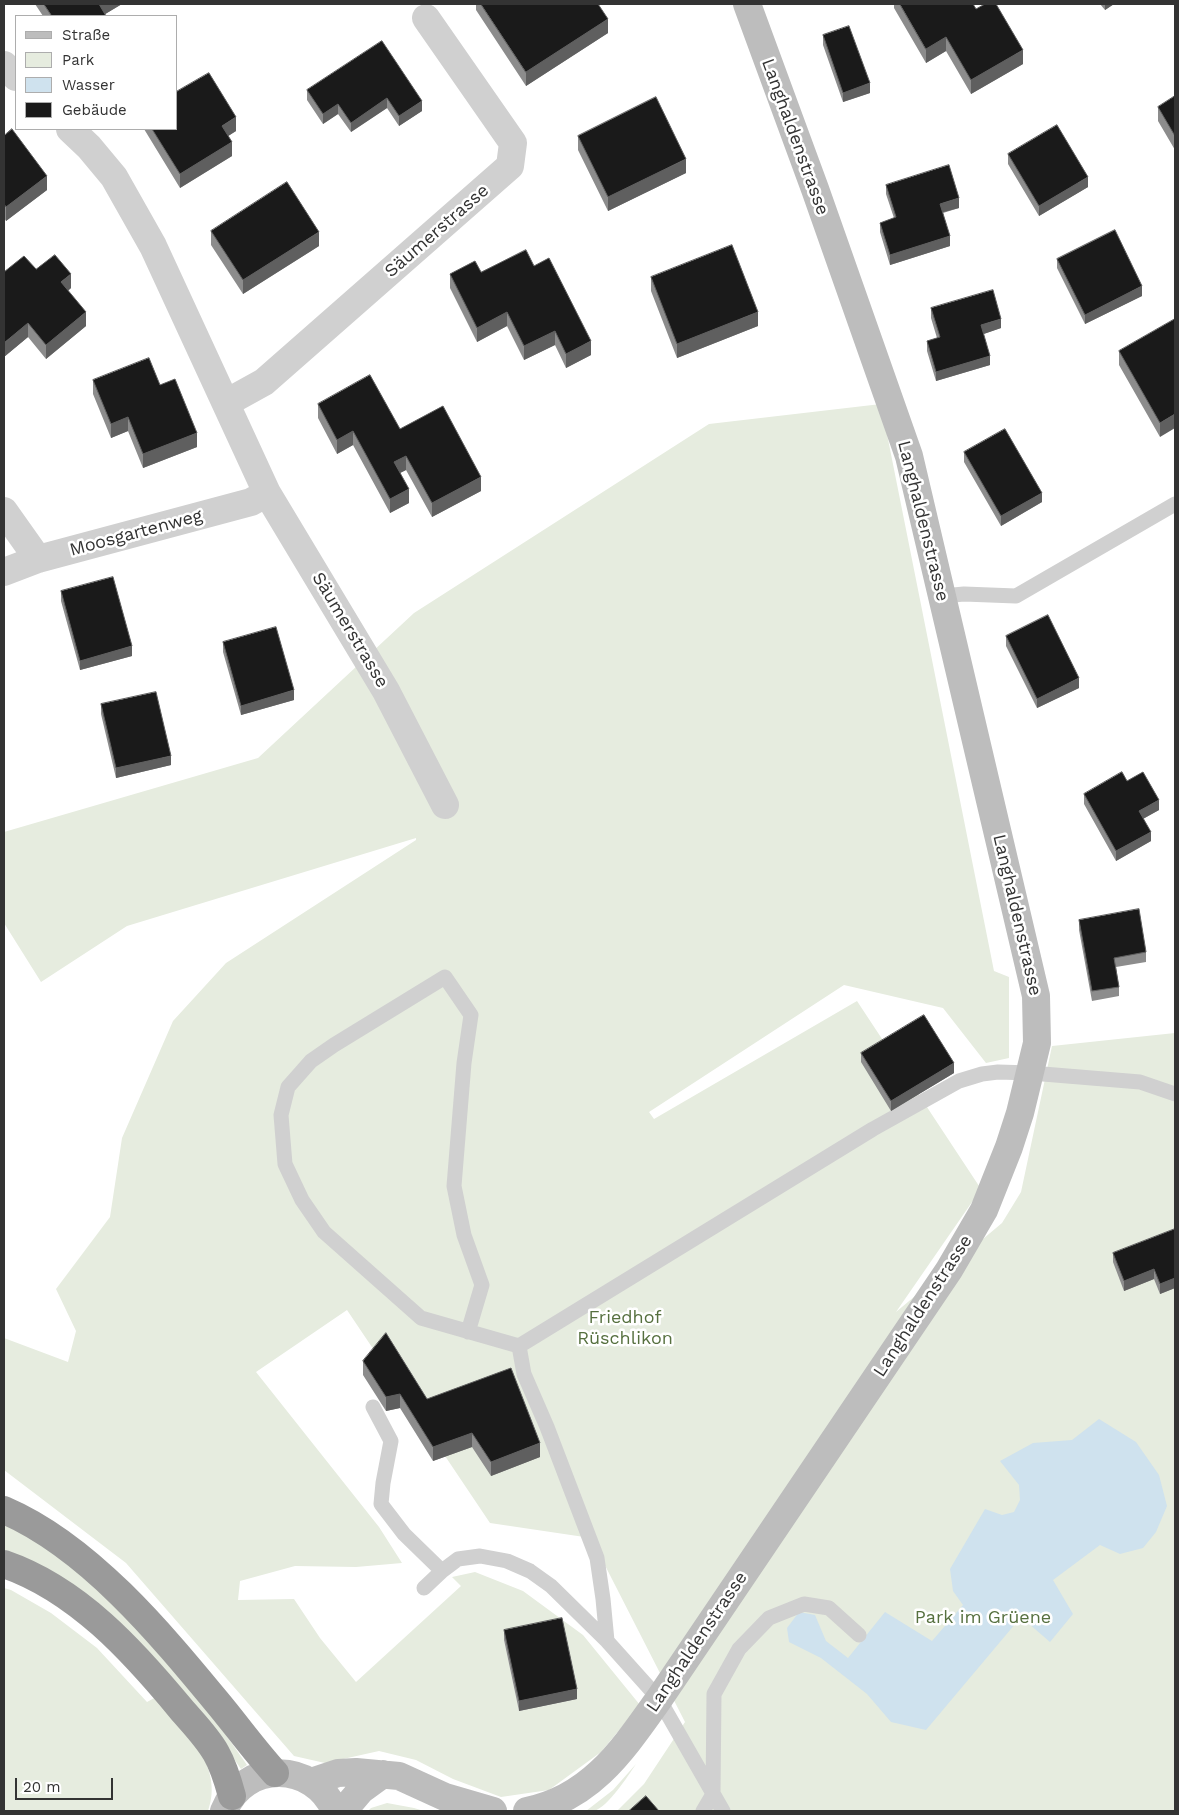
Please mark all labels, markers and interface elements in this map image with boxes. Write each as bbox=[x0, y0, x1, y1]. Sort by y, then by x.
legend bbox=[15, 15, 178, 130]
text: Straße bbox=[62, 26, 110, 44]
text: Park bbox=[62, 51, 94, 69]
street label: Langhaldenstrasse bbox=[757, 56, 833, 218]
text: Wasser bbox=[62, 76, 115, 94]
text: Gebäude bbox=[62, 101, 127, 119]
street label: Säumerstrasse bbox=[381, 180, 493, 282]
street label: Langhaldenstrasse bbox=[893, 438, 953, 604]
street label: Moosgartenweg bbox=[67, 505, 205, 561]
street label: Säumerstrasse bbox=[307, 568, 393, 692]
street label: Langhaldenstrasse bbox=[988, 832, 1046, 998]
street label: Langhaldenstrasse bbox=[869, 1231, 977, 1381]
park label: Friedhof Rüschlikon bbox=[577, 1307, 673, 1350]
street label: Langhaldenstrasse bbox=[642, 1568, 752, 1716]
park label: Park im Grüene bbox=[915, 1607, 1051, 1629]
scale bar bbox=[18, 1768, 115, 1800]
text: 20 m bbox=[23, 1778, 61, 1796]

